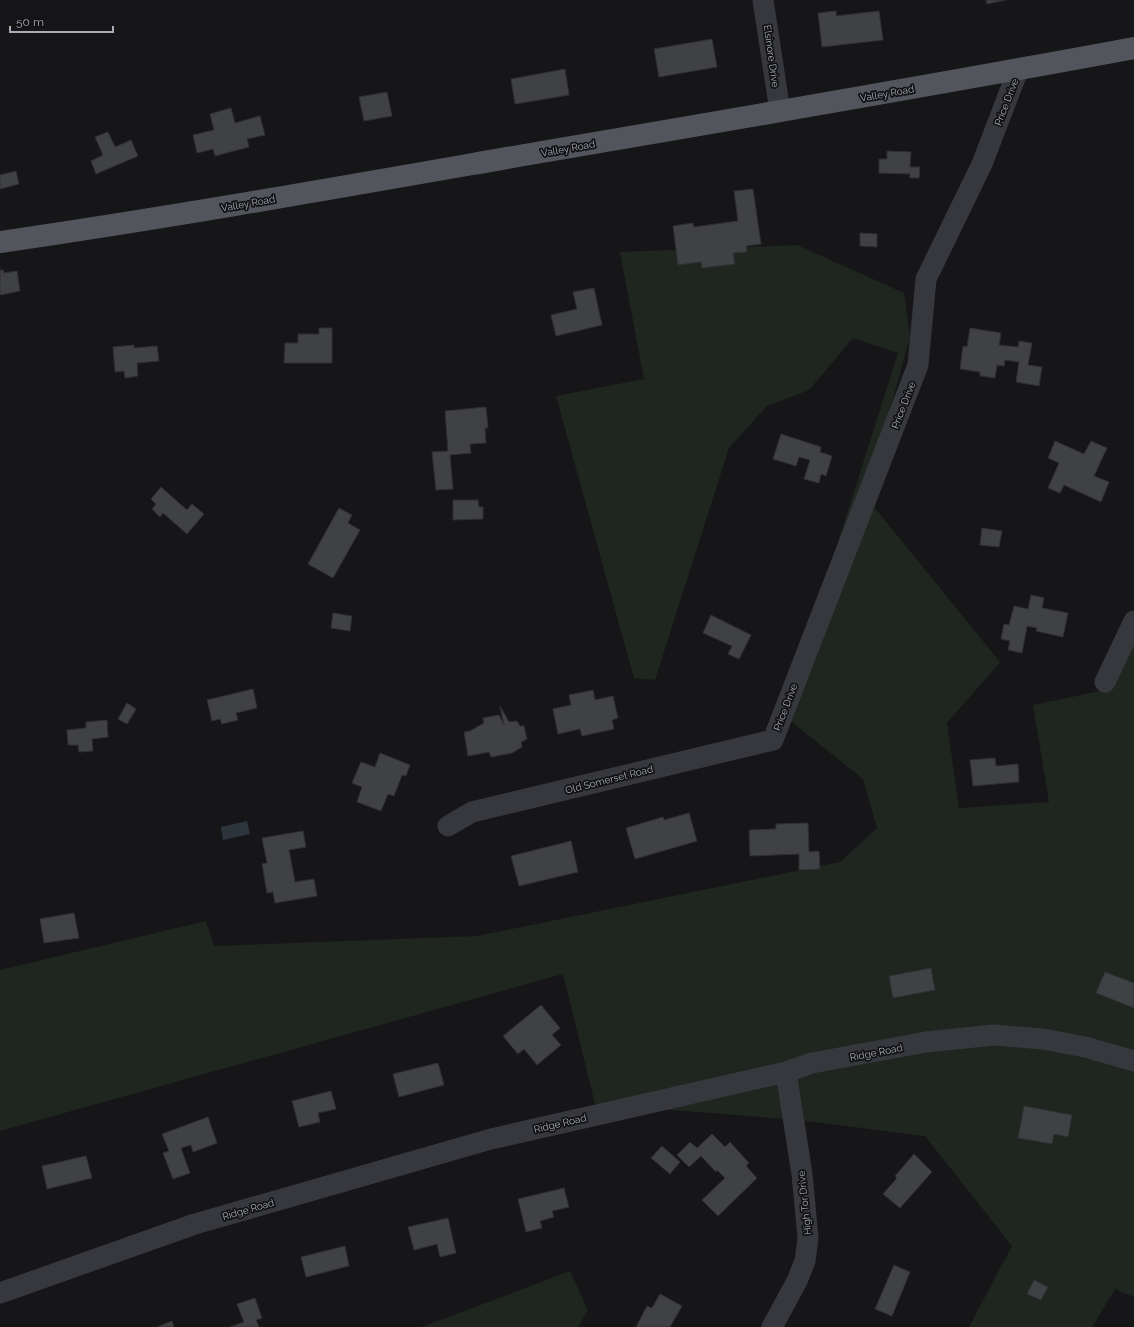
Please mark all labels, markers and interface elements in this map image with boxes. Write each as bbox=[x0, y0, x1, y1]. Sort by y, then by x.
scale bar bbox=[10, 8, 113, 34]
text: 50 m bbox=[16, 15, 44, 29]
street label: Elsinore Drive bbox=[762, 24, 781, 88]
street label: Price Drive bbox=[992, 77, 1021, 127]
street label: Valley Road bbox=[859, 83, 915, 104]
street label: Valley Road bbox=[540, 138, 596, 159]
street label: Valley Road bbox=[220, 193, 276, 214]
street label: Price Drive bbox=[889, 380, 918, 430]
street label: Price Drive bbox=[771, 682, 800, 732]
street label: Old Somerset Road bbox=[564, 763, 654, 796]
street label: Ridge Road bbox=[849, 1042, 903, 1063]
street label: Ridge Road bbox=[533, 1112, 587, 1135]
street label: High Tor Drive bbox=[796, 1170, 813, 1236]
street label: Ridge Road bbox=[221, 1197, 275, 1222]

